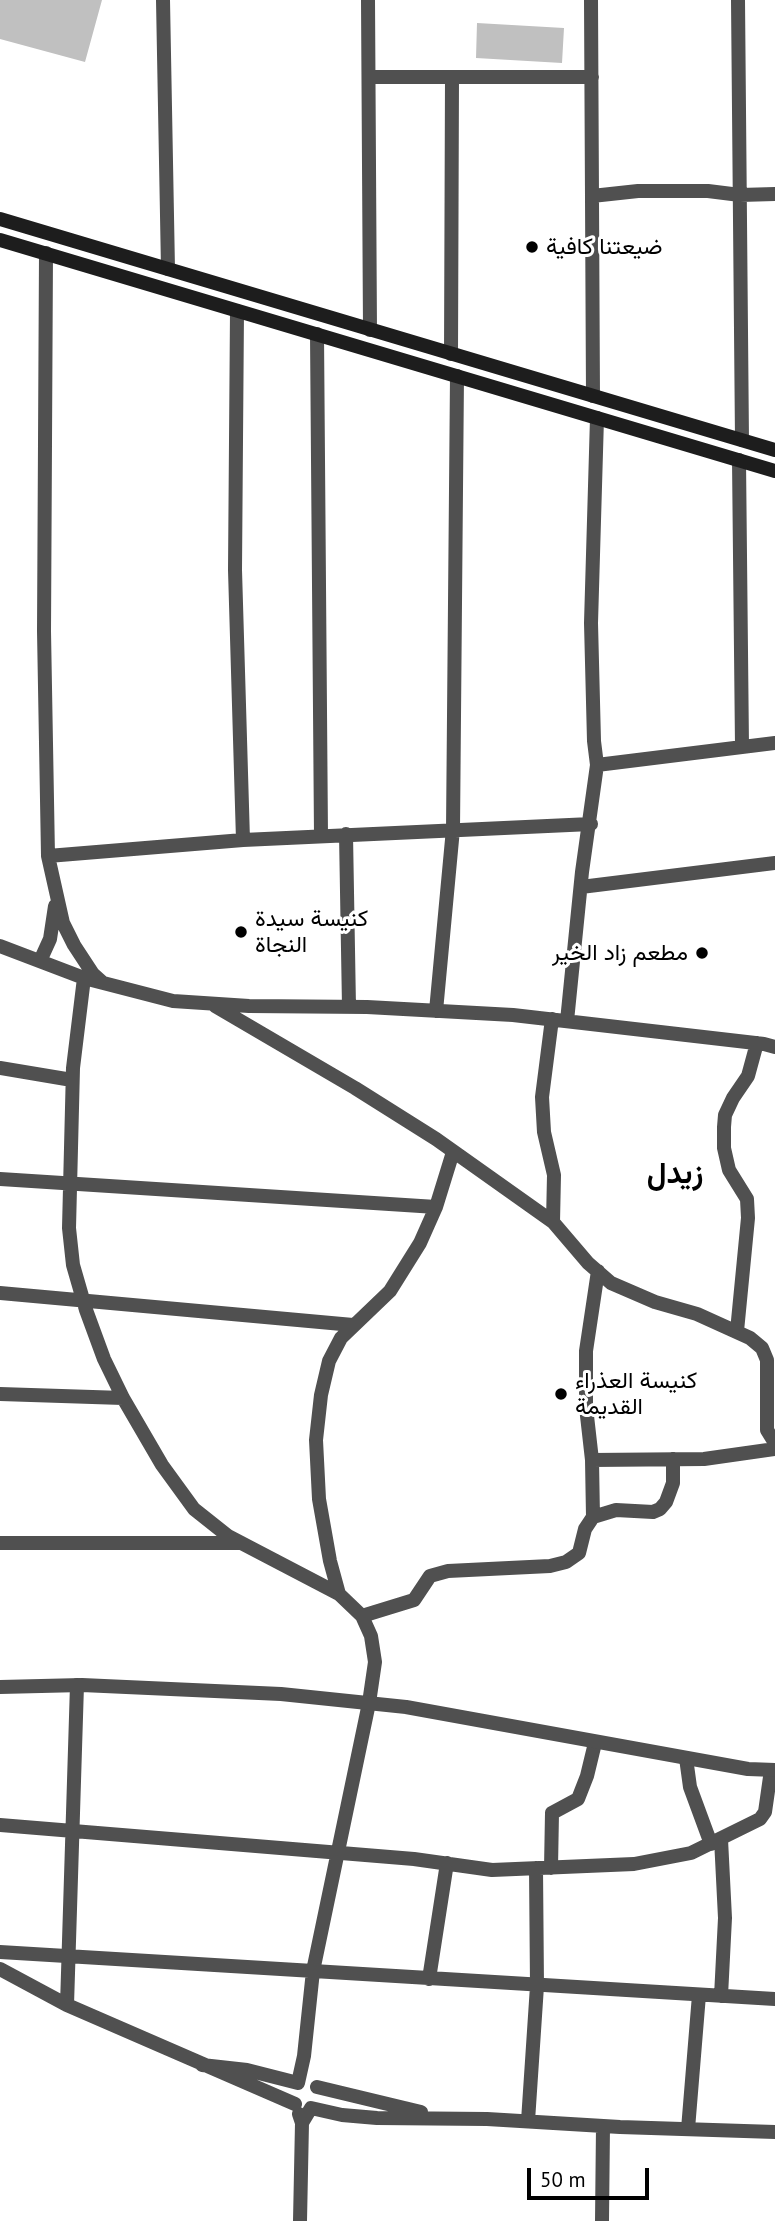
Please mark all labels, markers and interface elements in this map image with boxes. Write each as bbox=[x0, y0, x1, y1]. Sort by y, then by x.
place label: ضيعتنا كافية bbox=[546, 233, 662, 261]
marker: ضيعتنا كافية bbox=[524, 239, 540, 255]
place label: كنيسة سيدة النجاة bbox=[255, 905, 368, 959]
marker: كنيسة سيدة النجاة bbox=[233, 924, 249, 940]
place label: مطعم زاد الخير bbox=[552, 939, 688, 967]
marker: مطعم زاد الخير bbox=[694, 945, 710, 961]
district label: زيدل bbox=[647, 1156, 703, 1192]
place label: كنيسة العذراء القديمة bbox=[575, 1367, 697, 1421]
marker: كنيسة العذراء القديمة bbox=[553, 1386, 569, 1402]
scale bar bbox=[530, 2154, 652, 2198]
text: 50 m bbox=[540, 2166, 586, 2193]

